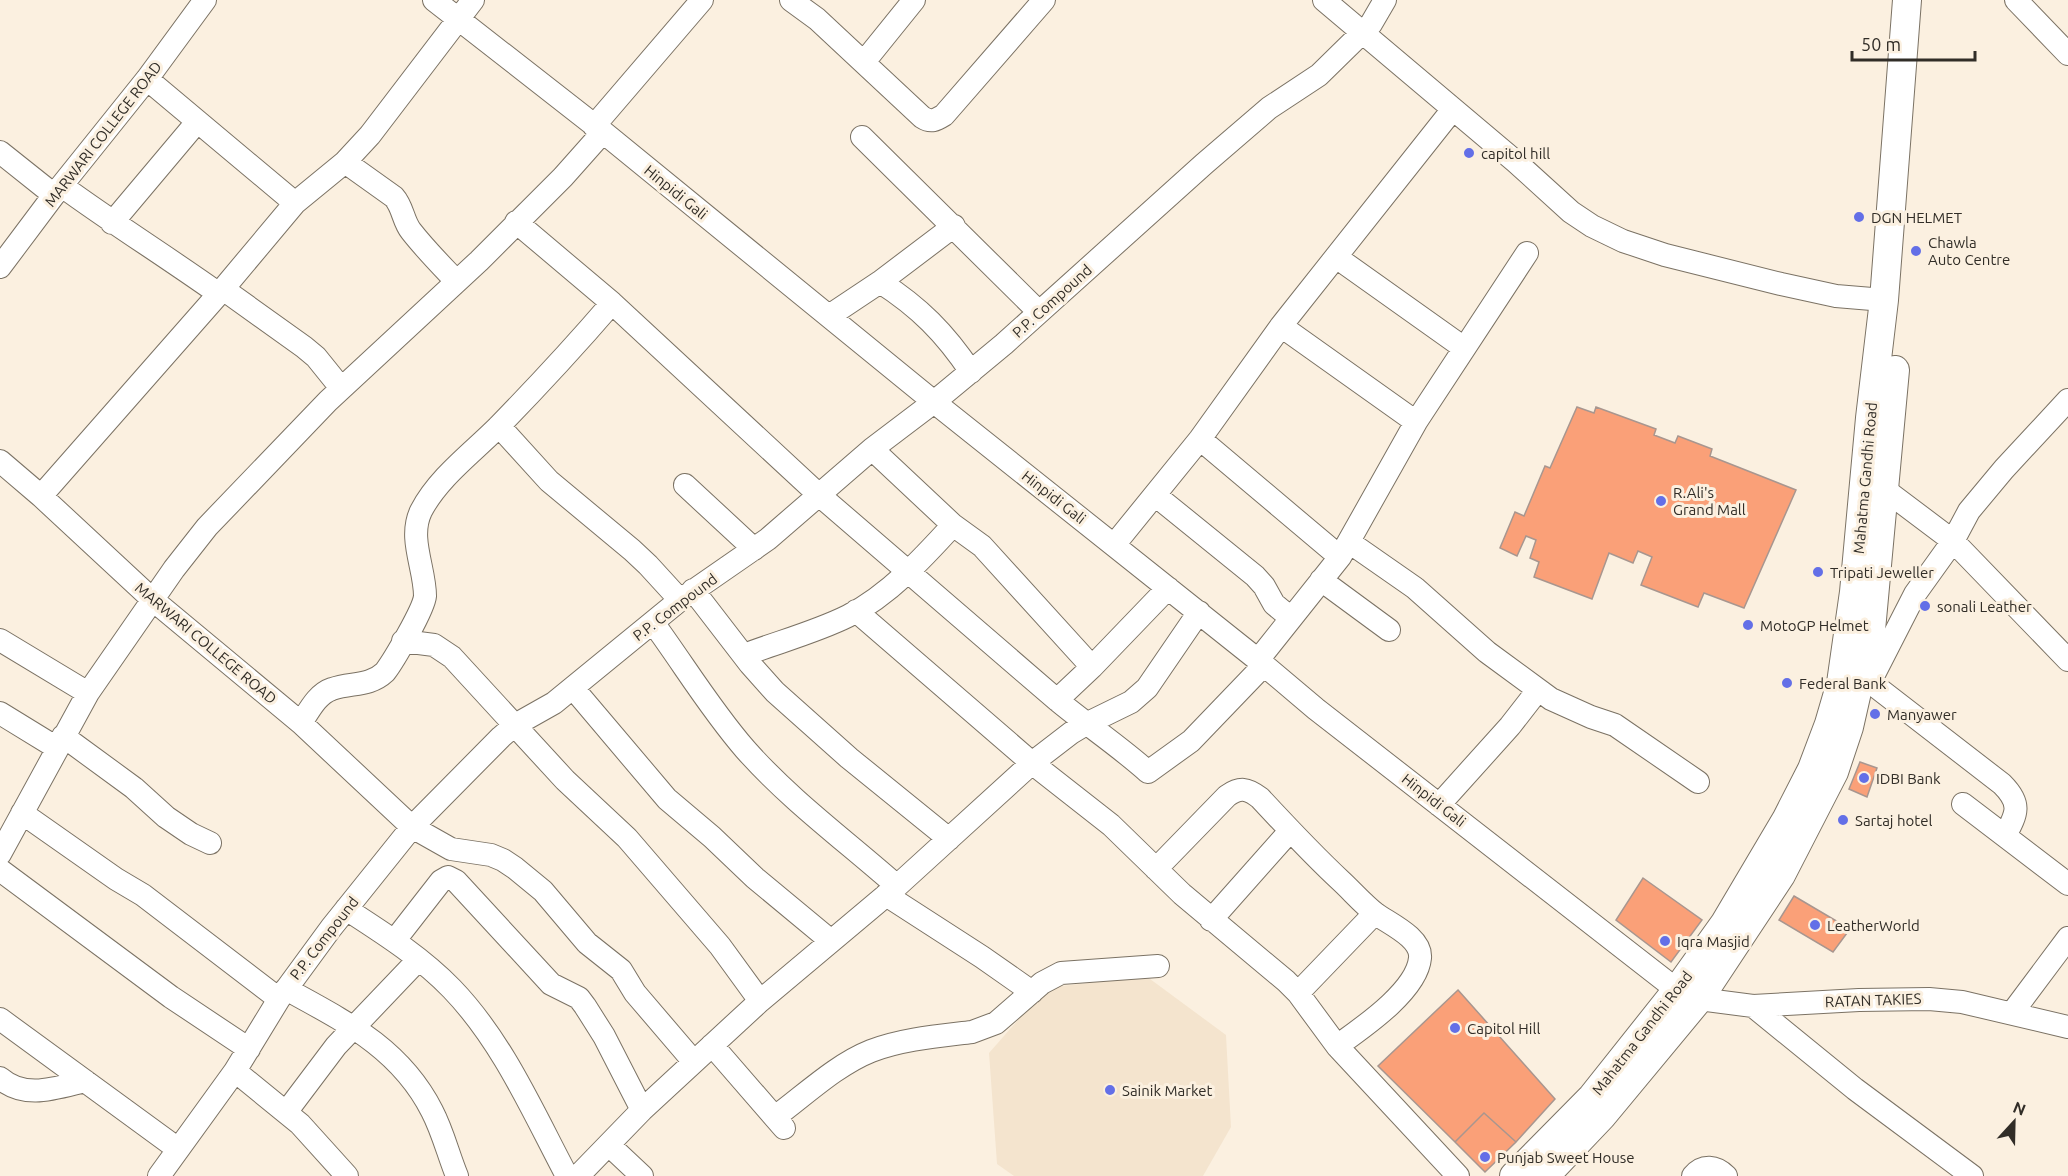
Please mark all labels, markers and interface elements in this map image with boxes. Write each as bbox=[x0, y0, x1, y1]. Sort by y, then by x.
scale bar bbox=[1852, 24, 1975, 62]
text: 50 m bbox=[1861, 34, 1901, 54]
street label: MARWARI COLLEGE ROAD bbox=[41, 58, 165, 210]
place label: capitol hill bbox=[1481, 145, 1550, 162]
marker: capitol hill bbox=[1462, 146, 1476, 160]
street label: Hinpidi Gali bbox=[641, 161, 711, 223]
place label: DGN HELMET bbox=[1871, 209, 1963, 226]
marker: DGN HELMET bbox=[1852, 210, 1866, 224]
place label: Chawla Auto Centre bbox=[1928, 234, 2010, 268]
marker: Chawla Auto Centre bbox=[1909, 244, 1923, 258]
street label: P.P. Compound bbox=[1009, 261, 1095, 341]
street label: Mahatma Gandhi Road bbox=[1850, 401, 1880, 555]
street label: Hinpidi Gali bbox=[1019, 467, 1089, 527]
place label: R.Ali's Grand Mall bbox=[1673, 484, 1746, 518]
marker: R.Ali's Grand Mall bbox=[1654, 494, 1668, 508]
place label: Tripati Jeweller bbox=[1830, 564, 1934, 581]
marker: Tripati Jeweller bbox=[1811, 565, 1825, 579]
street label: P.P. Compound bbox=[630, 570, 720, 644]
street label: MARWARI COLLEGE ROAD bbox=[132, 579, 280, 707]
place label: sonali Leather bbox=[1937, 598, 2032, 615]
marker: sonali Leather bbox=[1918, 599, 1932, 613]
place label: MotoGP Helmet bbox=[1760, 617, 1869, 634]
marker: MotoGP Helmet bbox=[1741, 618, 1755, 632]
place label: Federal Bank bbox=[1799, 675, 1887, 692]
marker: Federal Bank bbox=[1780, 676, 1794, 690]
place label: Manyawer bbox=[1887, 706, 1957, 723]
marker: Manyawer bbox=[1868, 707, 1882, 721]
street label: Hinpidi Gali bbox=[1399, 770, 1469, 830]
place label: IDBI Bank bbox=[1876, 770, 1941, 787]
marker: IDBI Bank bbox=[1857, 771, 1871, 785]
place label: Sartaj hotel bbox=[1855, 812, 1932, 829]
marker: Sartaj hotel bbox=[1836, 813, 1850, 827]
street label: P.P. Compound bbox=[286, 893, 362, 983]
place label: LeatherWorld bbox=[1827, 917, 1920, 934]
marker: LeatherWorld bbox=[1808, 918, 1822, 932]
place label: Iqra Masjid bbox=[1677, 933, 1750, 950]
marker: Iqra Masjid bbox=[1658, 934, 1672, 948]
street label: Mahatma Gandhi Road bbox=[1588, 968, 1696, 1098]
street label: RATAN TAKIES bbox=[1824, 990, 1922, 1010]
place label: Capitol Hill bbox=[1467, 1020, 1540, 1037]
marker: Capitol Hill bbox=[1448, 1021, 1462, 1035]
place label: Sainik Market bbox=[1122, 1082, 1212, 1099]
marker: Sainik Market bbox=[1103, 1083, 1117, 1097]
north arrow bbox=[1984, 1092, 2044, 1152]
text: N bbox=[2011, 1098, 2029, 1119]
place label: Punjab Sweet House bbox=[1497, 1149, 1635, 1166]
marker: Punjab Sweet House bbox=[1478, 1150, 1492, 1164]

